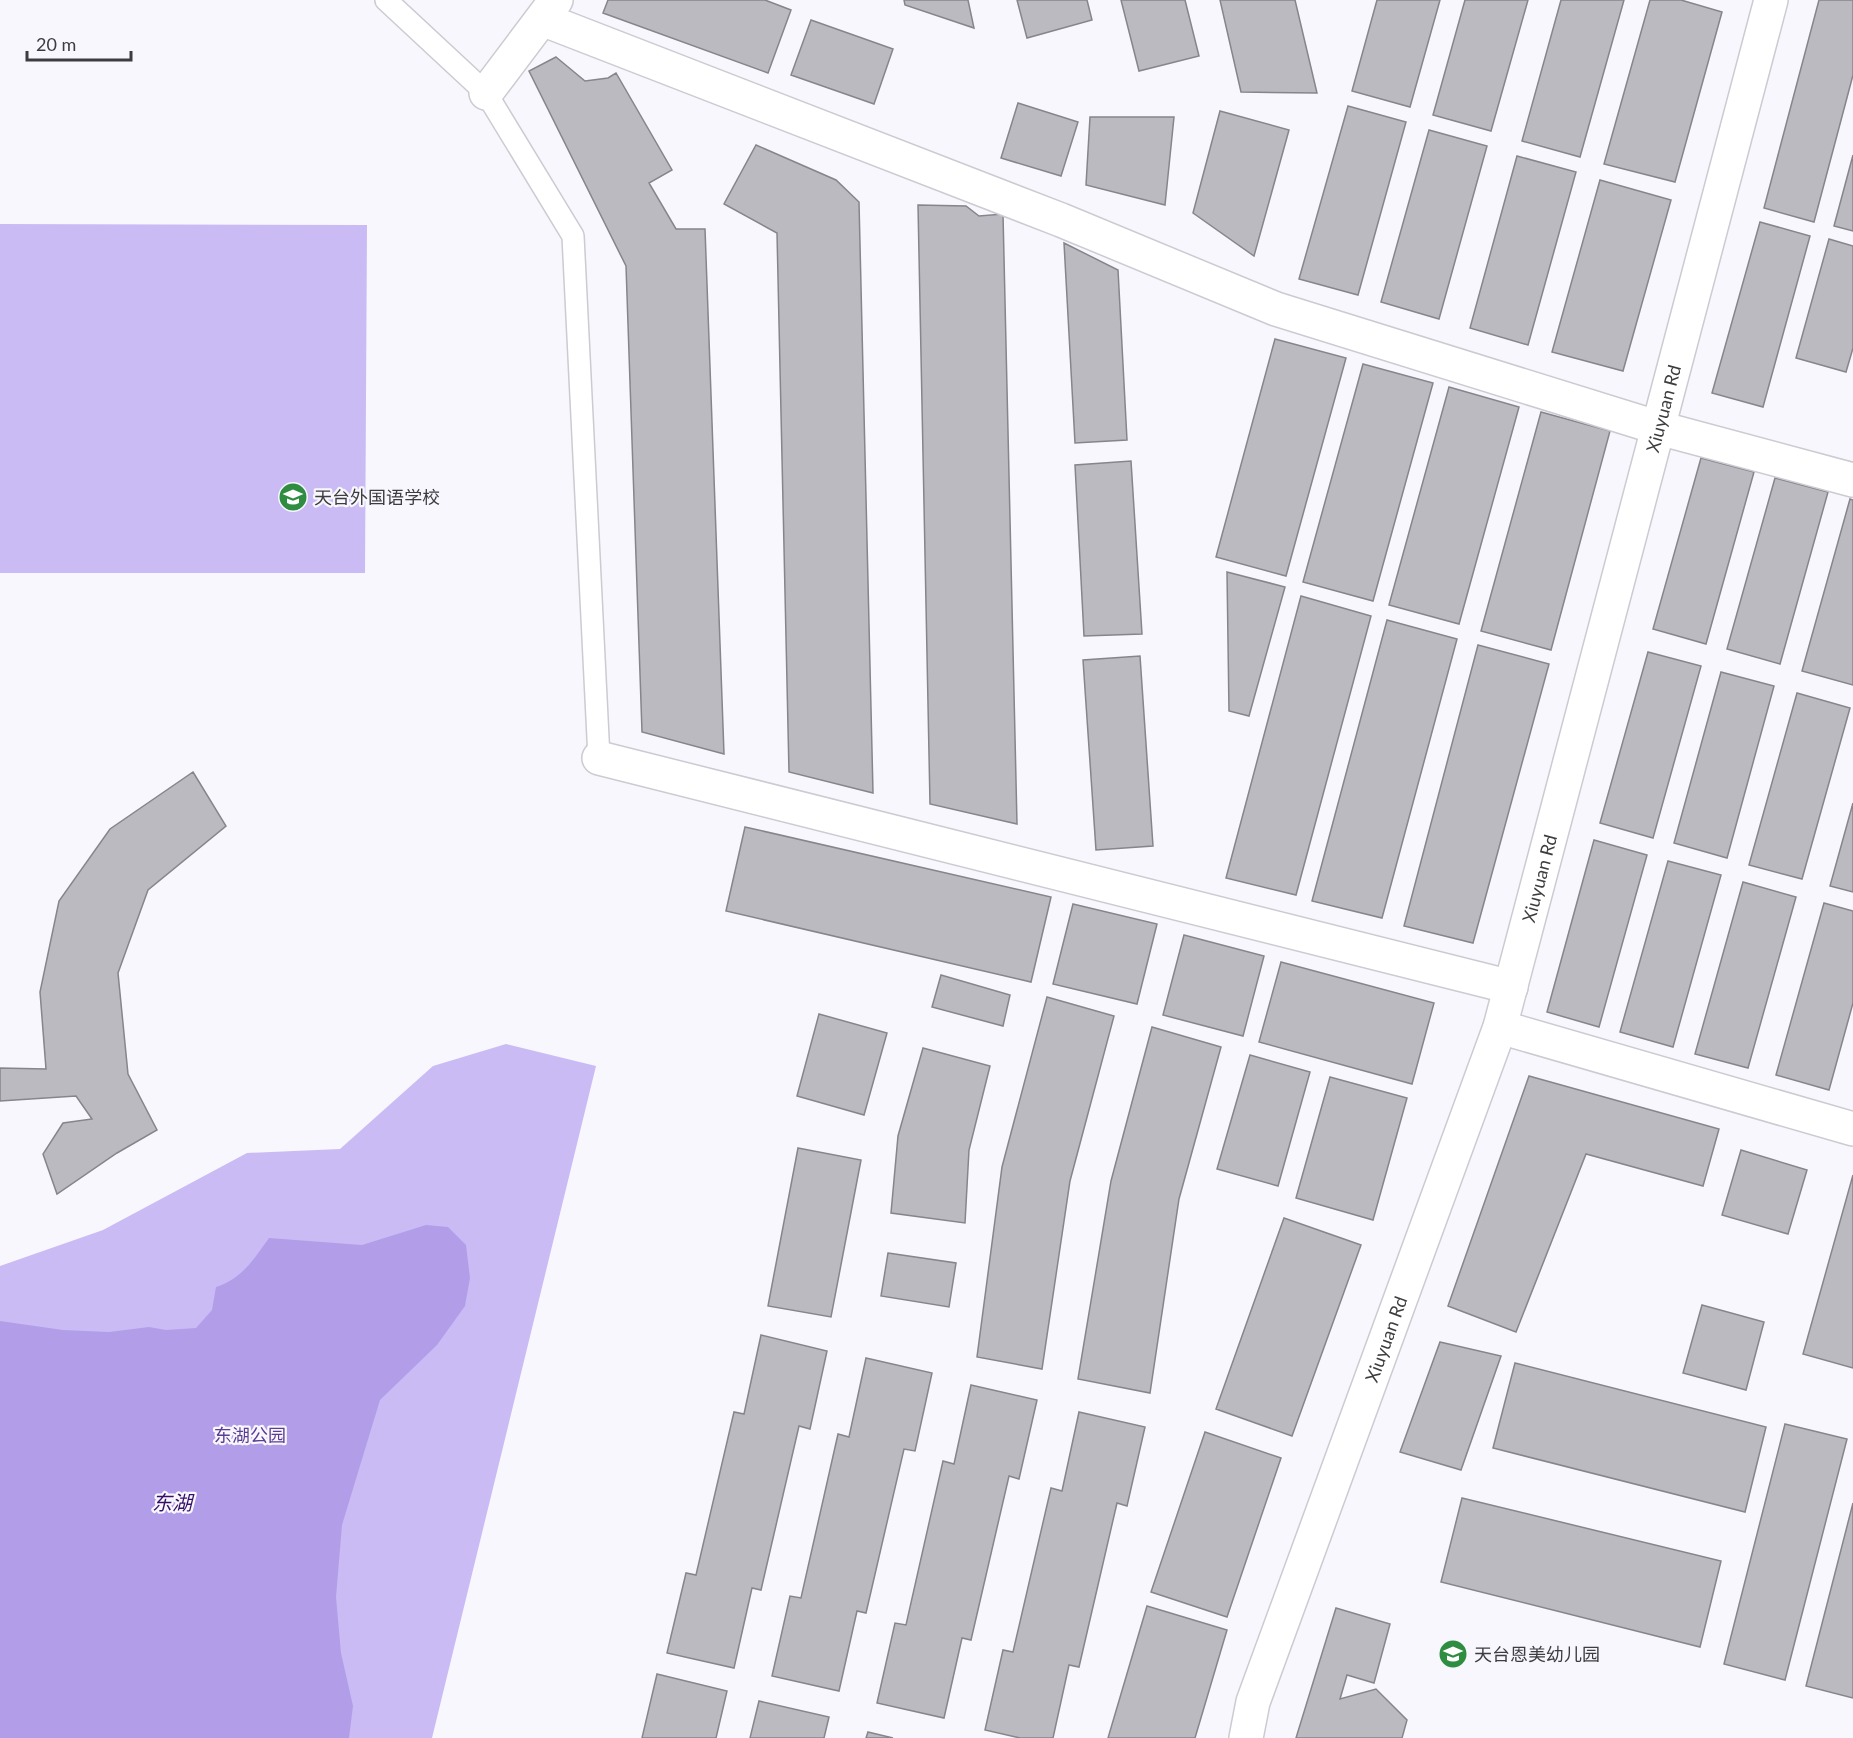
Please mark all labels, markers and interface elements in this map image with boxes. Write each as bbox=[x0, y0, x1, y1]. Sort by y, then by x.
scale bar bbox=[27, 24, 130, 62]
text: 20 m bbox=[36, 33, 76, 55]
street label: Xiuyuan Rd bbox=[1641, 362, 1685, 455]
school or university icon: 天台外国语学校 bbox=[277, 481, 309, 513]
place label: 天台外国语学校 bbox=[314, 486, 440, 508]
street label: Xiuyuan Rd bbox=[1517, 832, 1561, 925]
street label: Xiuyuan Rd bbox=[1360, 1293, 1412, 1385]
park label: 东湖公园 bbox=[214, 1424, 286, 1446]
water label: 东湖 bbox=[152, 1490, 195, 1514]
school or university icon: 天台恩美幼儿园 bbox=[1437, 1638, 1469, 1670]
place label: 天台恩美幼儿园 bbox=[1474, 1643, 1600, 1665]

